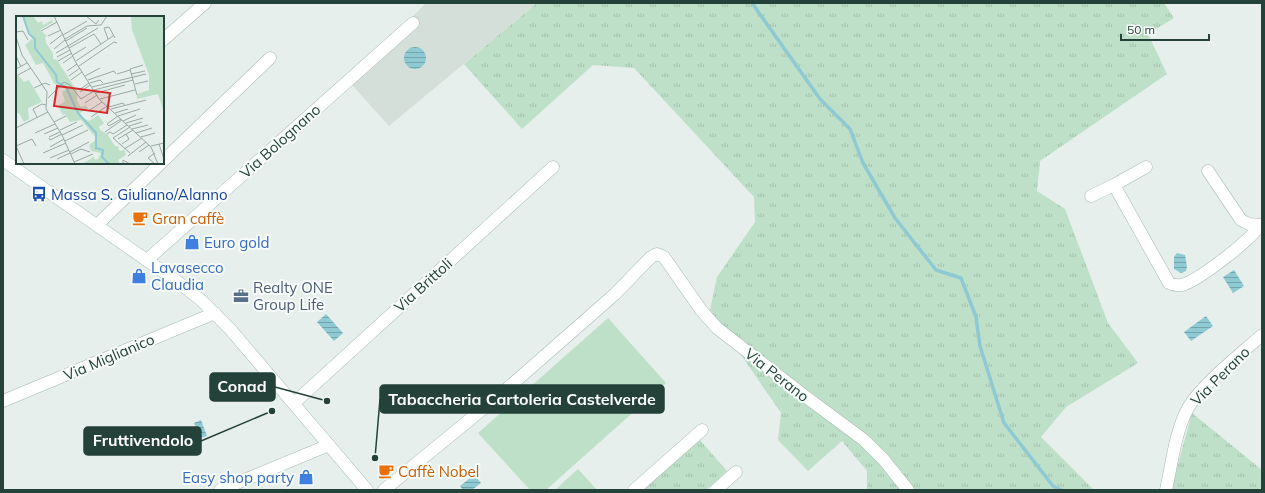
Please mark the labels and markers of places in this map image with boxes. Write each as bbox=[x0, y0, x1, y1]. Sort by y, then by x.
bus stop icon: Massa S. Giuliano/Alanno bbox=[30, 185, 48, 203]
place label: Massa S. Giuliano/Alanno bbox=[51, 185, 228, 204]
cafe icon: Gran caffè bbox=[131, 209, 149, 227]
place label: Gran caffè bbox=[152, 209, 224, 228]
shop icon: Euro gold bbox=[183, 233, 201, 251]
place label: Euro gold bbox=[204, 233, 269, 252]
place label: Lavasecco Claudia bbox=[151, 258, 224, 294]
shop icon: Lavasecco Claudia bbox=[130, 267, 148, 285]
place label: Realty ONE Group Life bbox=[253, 278, 333, 314]
office icon: Realty ONE Group Life bbox=[232, 287, 250, 305]
callout: Conad bbox=[210, 373, 275, 401]
callout: Tabaccheria Cartoleria Castelverde bbox=[380, 385, 664, 413]
callout: Fruttivendolo bbox=[84, 427, 201, 455]
cafe icon: Caffè Nobel bbox=[377, 462, 395, 480]
place label: Caffè Nobel bbox=[398, 462, 479, 481]
place label: Easy shop party bbox=[182, 468, 294, 487]
shop icon: Easy shop party bbox=[297, 468, 315, 486]

